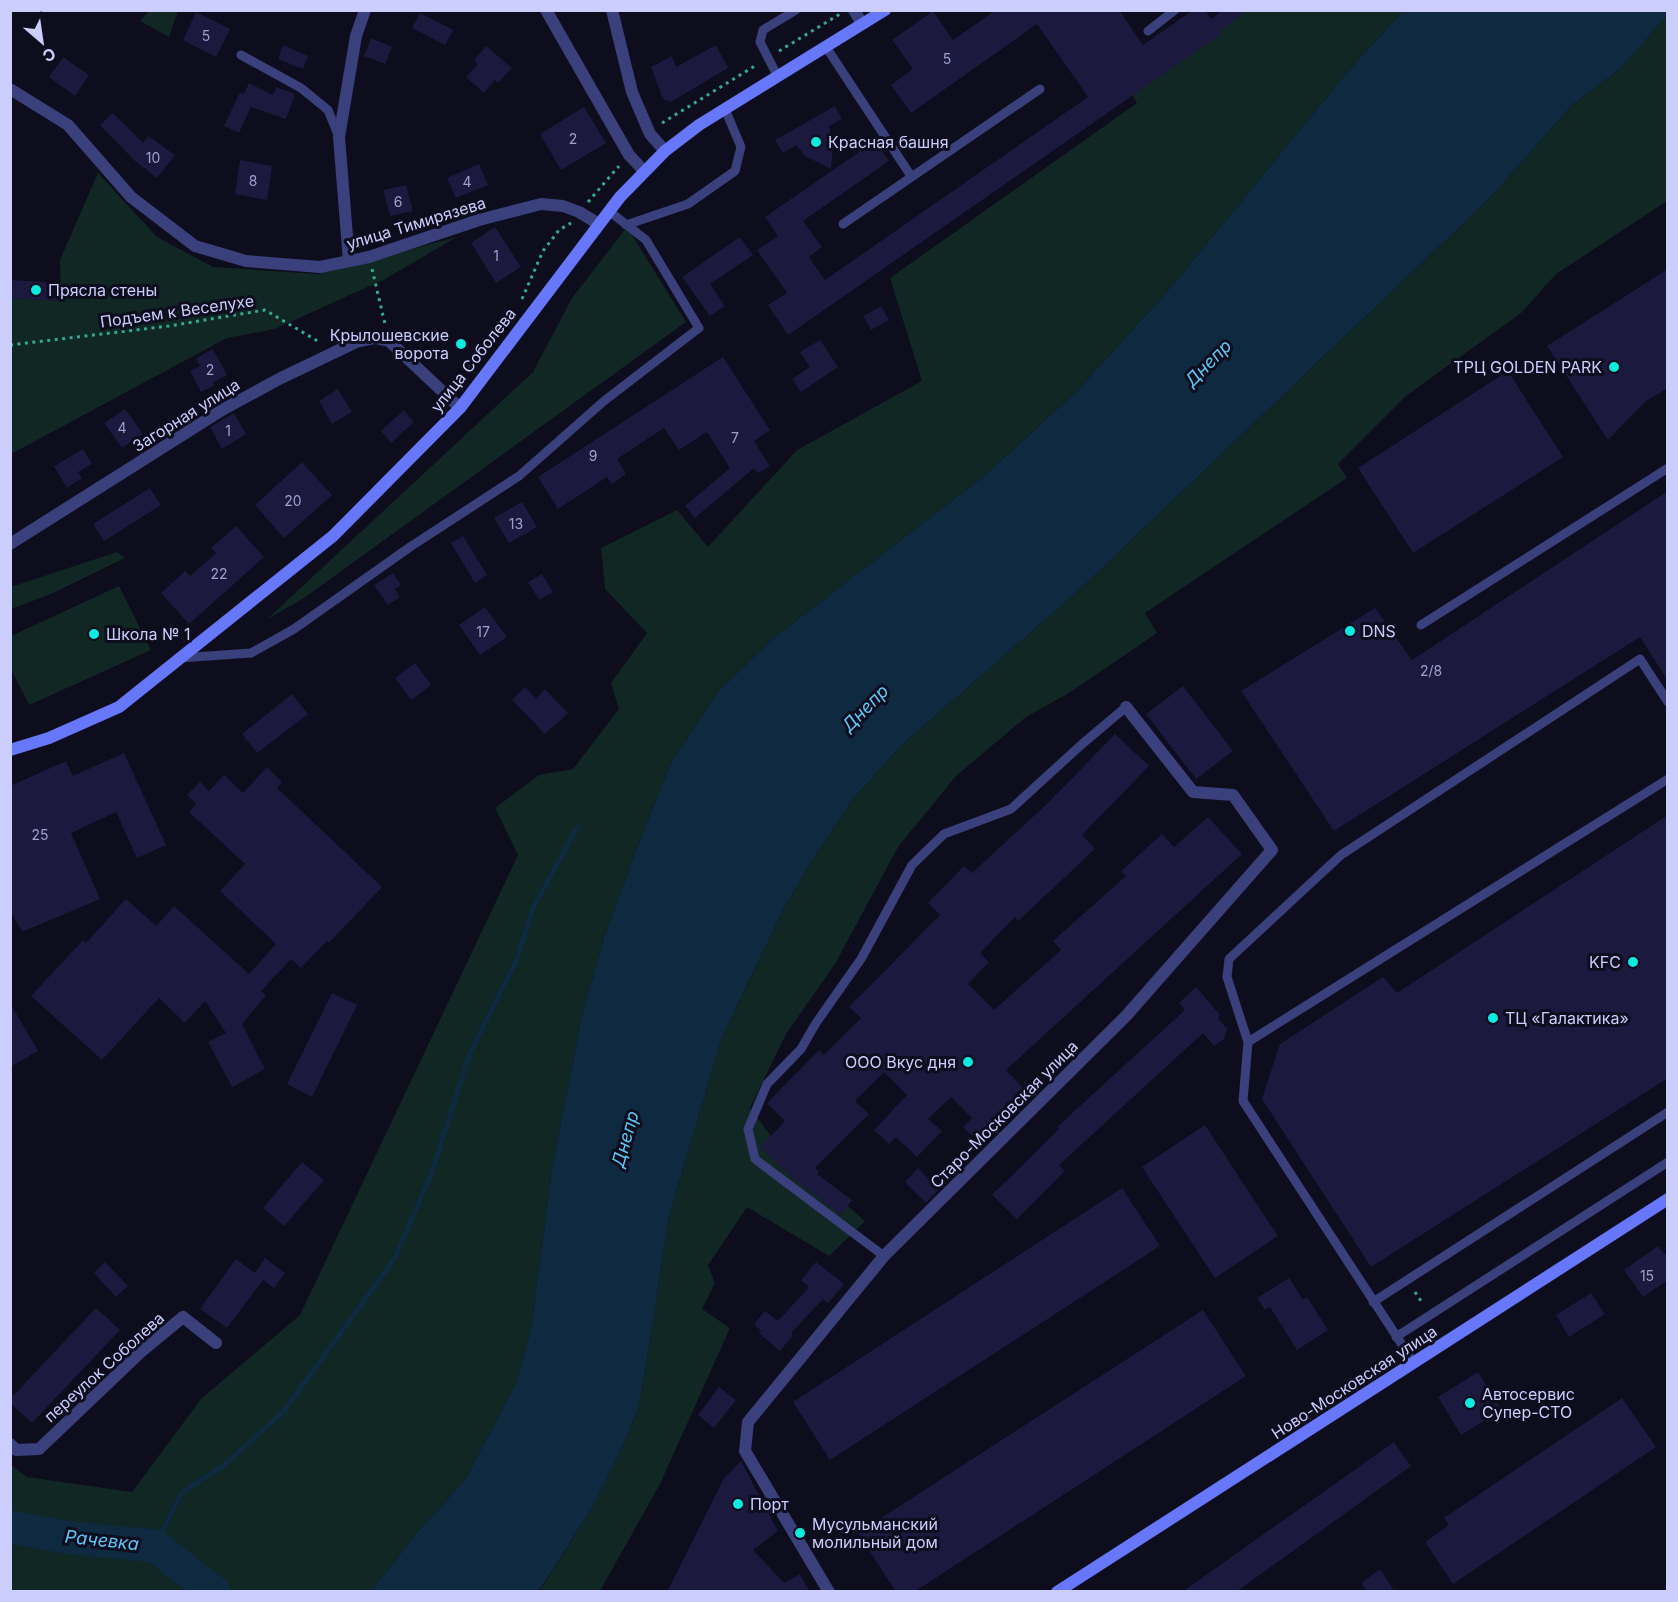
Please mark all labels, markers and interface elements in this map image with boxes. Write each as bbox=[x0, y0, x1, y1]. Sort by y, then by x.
north arrow bbox=[12, 12, 72, 72]
house number: 5 bbox=[202, 27, 210, 44]
text: С bbox=[39, 44, 59, 67]
house number: 5 bbox=[943, 50, 951, 67]
house number: 2 bbox=[569, 130, 577, 147]
place label: Красная башня bbox=[828, 132, 949, 152]
marker: Красная башня bbox=[809, 135, 823, 149]
house number: 10 bbox=[146, 149, 160, 166]
house number: 8 bbox=[249, 172, 257, 189]
house number: 4 bbox=[462, 173, 472, 190]
street label: улица Тимирязева bbox=[344, 192, 488, 254]
house number: 6 bbox=[394, 193, 402, 210]
house number: 1 bbox=[493, 247, 499, 264]
place label: Прясла стены bbox=[48, 280, 157, 300]
marker: Прясла стены bbox=[29, 283, 43, 297]
street label: Подъем к Веселухе bbox=[99, 290, 255, 332]
street label: улица Соболева bbox=[426, 304, 520, 416]
place label: Крылошевские ворота bbox=[330, 325, 449, 363]
water label: Днепр bbox=[1180, 335, 1236, 391]
marker: Крылошевские ворота bbox=[454, 337, 468, 351]
place label: ТРЦ GOLDEN PARK bbox=[1453, 357, 1602, 377]
marker: ТРЦ GOLDEN PARK bbox=[1607, 360, 1621, 374]
house number: 2 bbox=[206, 361, 214, 378]
street label: Загорная улица bbox=[129, 374, 243, 456]
house number: 4 bbox=[117, 419, 127, 436]
house number: 1 bbox=[225, 422, 231, 439]
house number: 7 bbox=[731, 429, 739, 446]
house number: 9 bbox=[589, 447, 597, 464]
house number: 20 bbox=[284, 492, 302, 509]
house number: 13 bbox=[509, 515, 523, 532]
house number: 22 bbox=[210, 565, 228, 582]
place label: DNS bbox=[1362, 621, 1396, 641]
house number: 17 bbox=[476, 623, 490, 640]
place label: Школа № 1 bbox=[106, 624, 190, 644]
marker: DNS bbox=[1343, 624, 1357, 638]
marker: Школа № 1 bbox=[87, 627, 101, 641]
house number: 2/8 bbox=[1420, 662, 1442, 679]
water label: Днепр bbox=[837, 680, 893, 736]
house number: 25 bbox=[31, 826, 49, 843]
place label: KFC bbox=[1589, 952, 1621, 972]
marker: KFC bbox=[1626, 955, 1640, 969]
place label: ТЦ «Галактика» bbox=[1505, 1008, 1629, 1028]
marker: ТЦ «Галактика» bbox=[1486, 1011, 1500, 1025]
street label: Старо-Московская улица bbox=[926, 1036, 1082, 1192]
place label: ООО Вкус дня bbox=[845, 1052, 956, 1072]
marker: ООО Вкус дня bbox=[961, 1055, 975, 1069]
water label: Днепр bbox=[607, 1109, 643, 1170]
house number: 15 bbox=[1640, 1267, 1654, 1284]
street label: переулок Соболева bbox=[40, 1308, 168, 1426]
street label: Ново-Московская улица bbox=[1268, 1321, 1440, 1443]
place label: Автосервис Супер-СТО bbox=[1482, 1384, 1575, 1422]
marker: Автосервис Супер-СТО bbox=[1463, 1396, 1477, 1410]
place label: Порт bbox=[750, 1494, 789, 1514]
marker: Порт bbox=[731, 1497, 745, 1511]
place label: Мусульманский молильный дом bbox=[812, 1514, 938, 1552]
water label: Рачевка bbox=[64, 1526, 140, 1554]
marker: Мусульманский молильный дом bbox=[793, 1526, 807, 1540]

